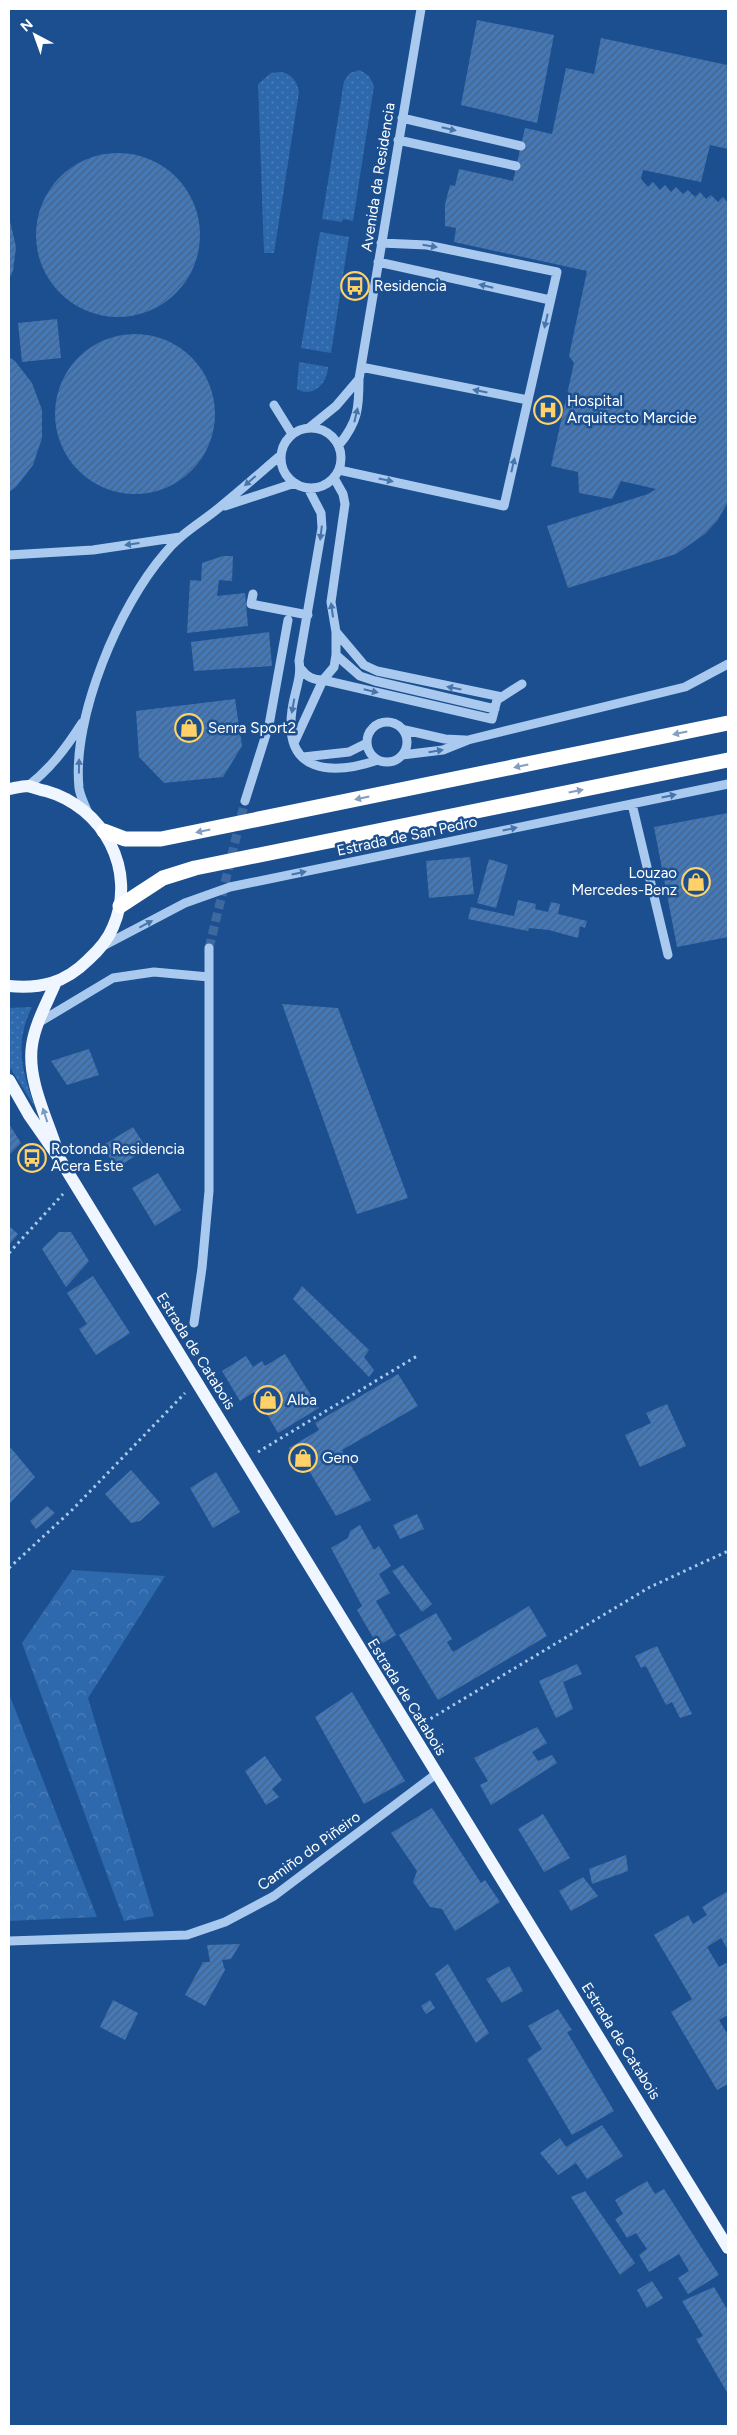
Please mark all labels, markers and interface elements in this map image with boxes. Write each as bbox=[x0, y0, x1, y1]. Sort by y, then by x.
north arrow bbox=[10, 10, 60, 60]
text: N bbox=[17, 16, 36, 36]
street label: Avenida da Residencia bbox=[357, 101, 399, 253]
one-way arrow bbox=[442, 125, 457, 133]
one-way arrow bbox=[422, 242, 438, 250]
bus stop icon: Residencia bbox=[340, 271, 370, 301]
place label: Residencia bbox=[374, 277, 447, 295]
one-way arrow bbox=[478, 282, 493, 290]
one-way arrow bbox=[542, 314, 550, 329]
one-way arrow bbox=[472, 386, 488, 394]
place label: Hospital Arquitecto Marcide bbox=[567, 392, 697, 427]
hospital icon: Hospital Arquitecto Marcide bbox=[533, 395, 563, 425]
one-way arrow bbox=[352, 407, 360, 422]
one-way arrow bbox=[509, 457, 517, 472]
one-way arrow bbox=[245, 475, 257, 487]
one-way arrow bbox=[379, 477, 395, 485]
one-way arrow bbox=[317, 526, 325, 542]
one-way arrow bbox=[123, 540, 139, 548]
one-way arrow bbox=[328, 602, 336, 618]
one-way arrow bbox=[446, 683, 462, 691]
one-way arrow bbox=[363, 687, 378, 695]
one-way arrow bbox=[288, 699, 296, 715]
shop icon: Senra Sport2 bbox=[174, 713, 204, 743]
place label: Senra Sport2 bbox=[208, 719, 296, 737]
one-way arrow bbox=[673, 729, 688, 737]
one-way arrow bbox=[428, 746, 444, 754]
one-way arrow bbox=[75, 757, 83, 773]
one-way arrow bbox=[513, 762, 529, 770]
one-way arrow bbox=[568, 787, 584, 795]
one-way arrow bbox=[661, 792, 676, 800]
one-way arrow bbox=[354, 794, 370, 802]
street label: Estrada de San Pedro bbox=[335, 812, 479, 860]
one-way arrow bbox=[502, 825, 517, 833]
one-way arrow bbox=[194, 827, 210, 835]
place label: Louzao Mercedes-Benz bbox=[571, 864, 677, 899]
shop icon: Louzao Mercedes-Benz bbox=[681, 867, 711, 897]
one-way arrow bbox=[292, 868, 308, 876]
one-way arrow bbox=[139, 920, 154, 928]
one-way arrow bbox=[41, 1107, 49, 1122]
place label: Rotonda Residencia Acera Este bbox=[51, 1140, 185, 1175]
bus stop icon: Rotonda Residencia Acera Este bbox=[17, 1143, 47, 1173]
street label: Estrada de Catabois bbox=[153, 1289, 239, 1413]
shop icon: Alba bbox=[253, 1385, 283, 1415]
place label: Alba bbox=[287, 1391, 317, 1409]
shop icon: Geno bbox=[288, 1443, 318, 1473]
place label: Geno bbox=[322, 1449, 359, 1467]
street label: Estrada de Catabois bbox=[364, 1635, 450, 1759]
street label: Camiño do Piñeiro bbox=[254, 1807, 364, 1894]
street label: Estrada de Catabois bbox=[578, 1979, 664, 2103]

